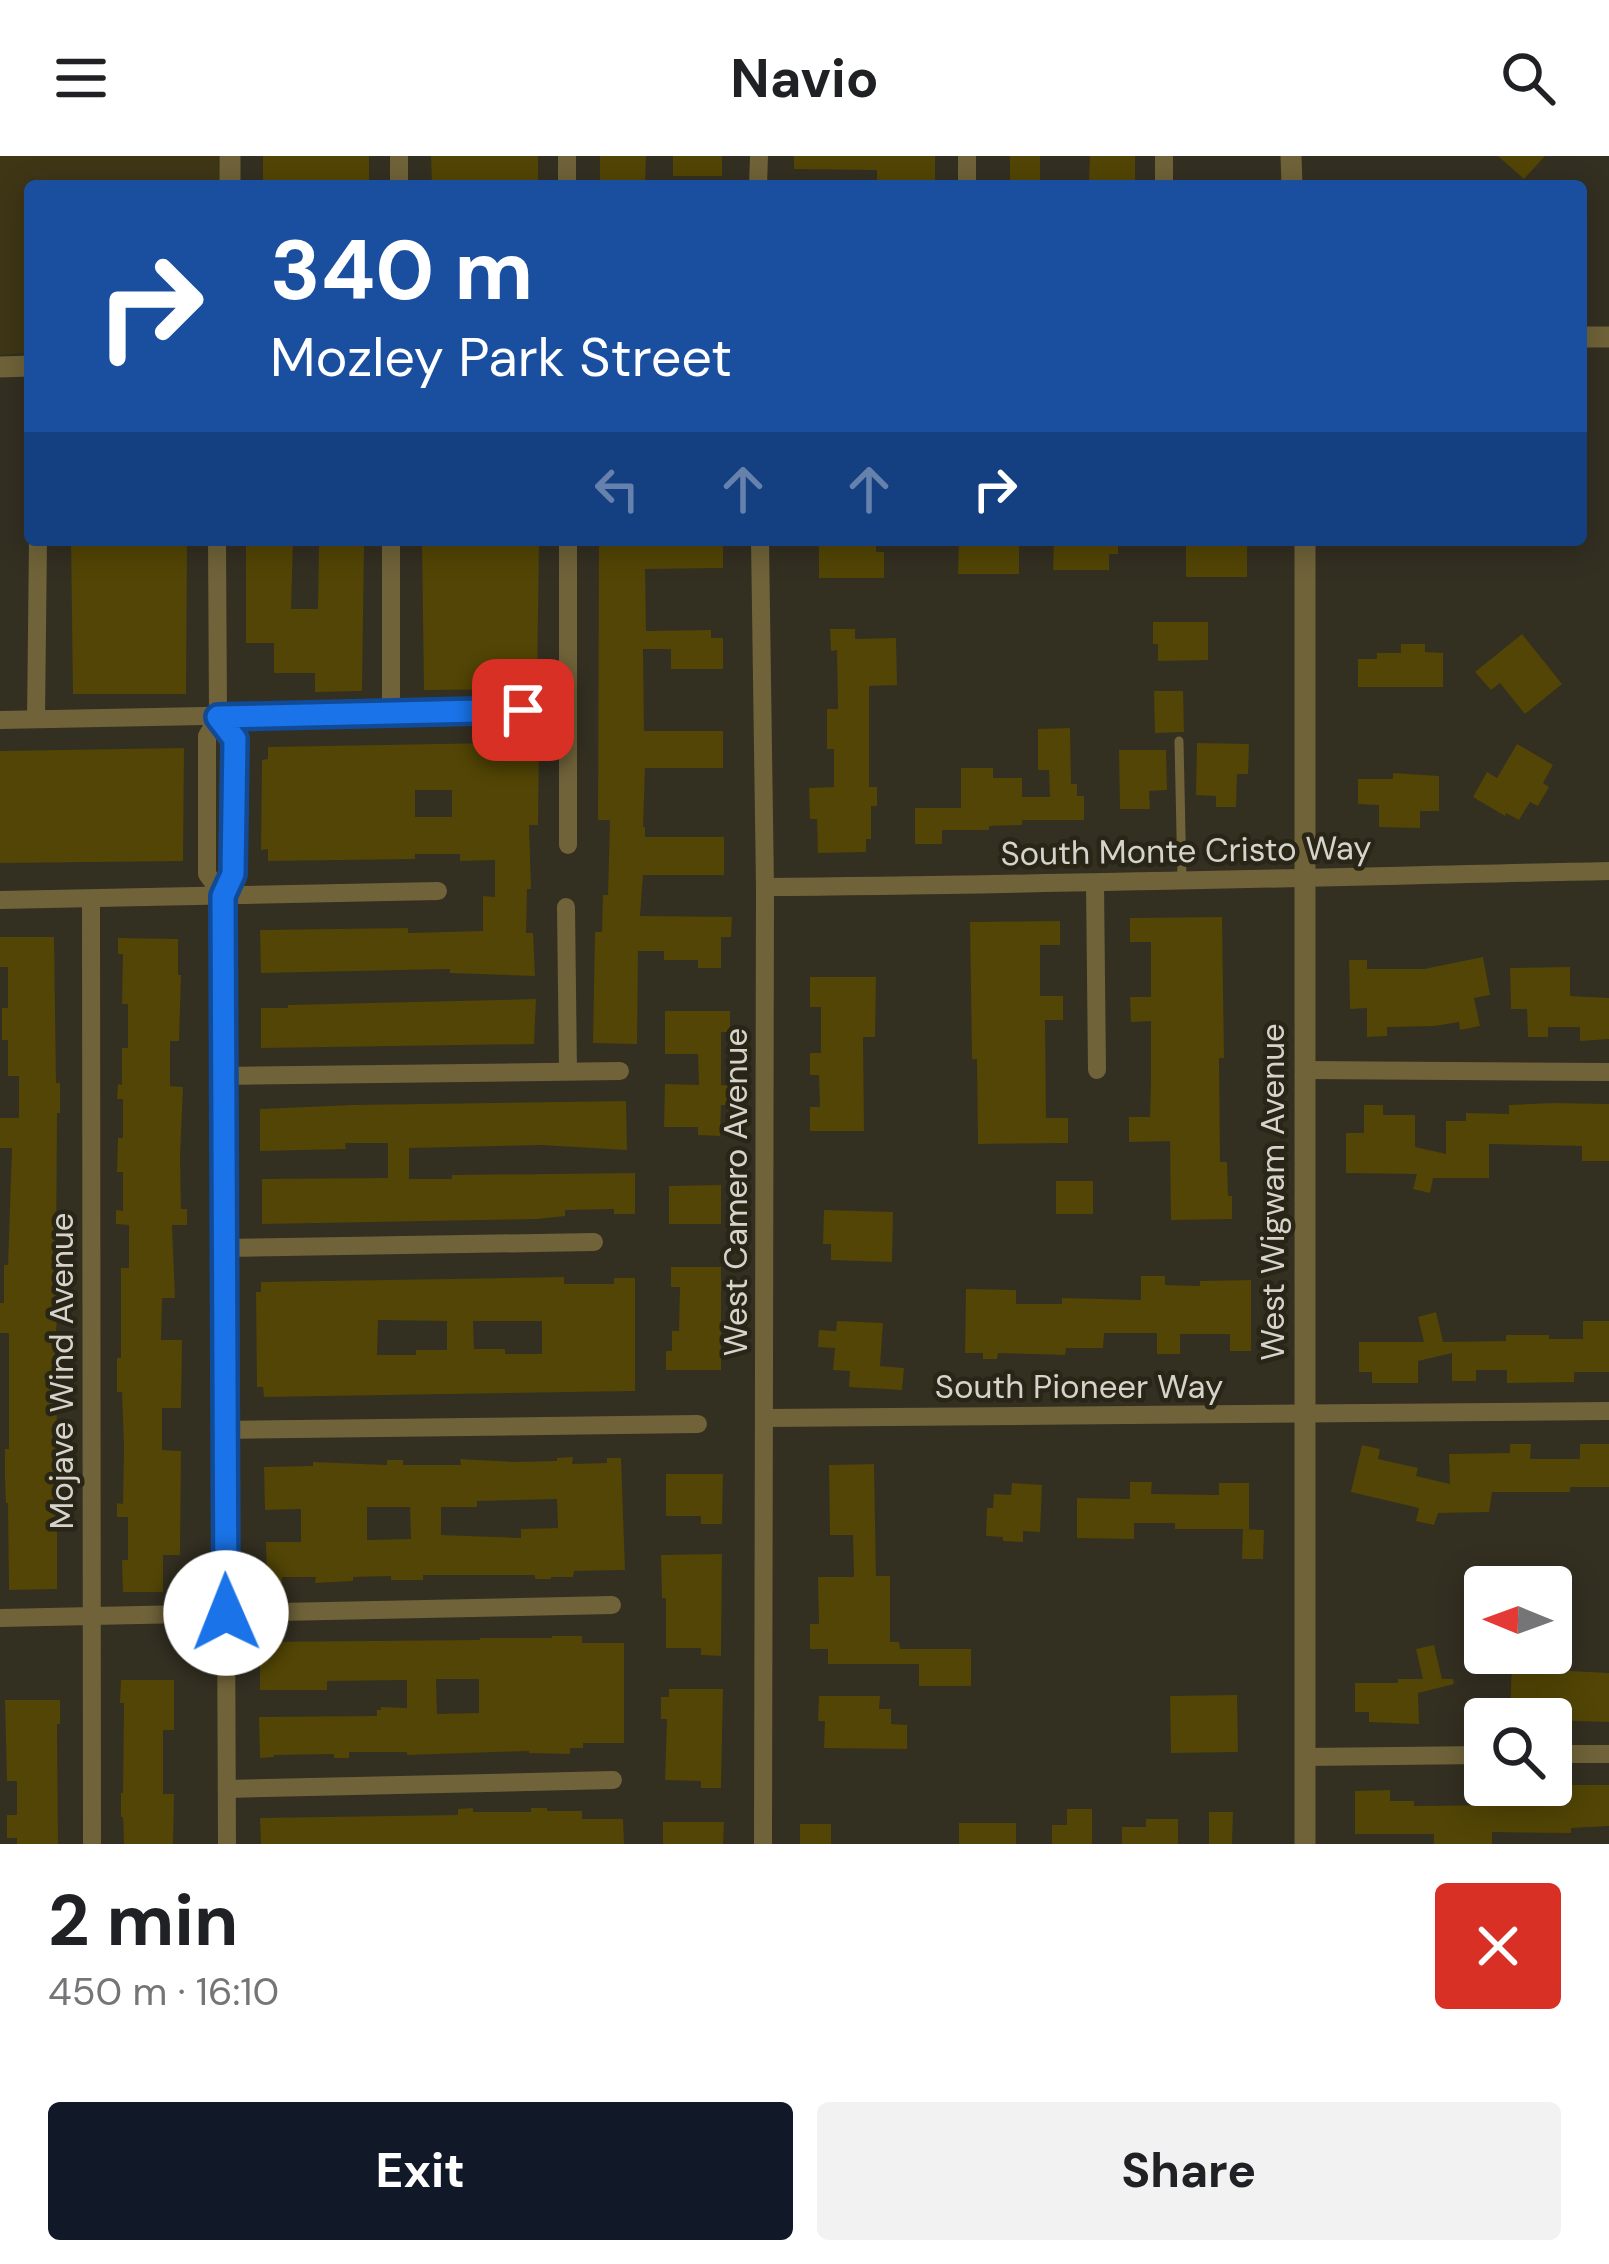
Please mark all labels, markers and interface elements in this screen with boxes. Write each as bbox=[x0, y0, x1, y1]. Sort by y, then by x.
text: Navio bbox=[730, 43, 879, 114]
icon: menu bbox=[48, 45, 114, 111]
icon: search bbox=[1495, 45, 1561, 111]
text: 340 m bbox=[270, 216, 533, 325]
icon: right bbox=[72, 228, 228, 384]
text: Mozley Park Street bbox=[270, 322, 732, 393]
icon: left bbox=[584, 456, 650, 522]
icon: ahead bbox=[710, 456, 776, 522]
icon: ahead bbox=[836, 456, 902, 522]
icon: right bbox=[962, 456, 1028, 522]
pin bbox=[472, 659, 574, 761]
icon: arrive bbox=[490, 677, 556, 743]
street label: South Monte Cristo Way bbox=[1000, 826, 1372, 875]
street label: West Wigwam Avenue bbox=[1251, 1023, 1294, 1361]
street label: West Camero Avenue bbox=[714, 1028, 757, 1356]
street label: Mojave Wind Avenue bbox=[40, 1212, 83, 1530]
street label: South Pioneer Way bbox=[935, 1365, 1223, 1408]
position arrow bbox=[163, 1550, 289, 1676]
north arrow bbox=[1464, 1566, 1572, 1674]
map controls bbox=[1464, 1566, 1572, 1806]
button: search bbox=[1464, 1698, 1572, 1806]
text: 2 min bbox=[48, 1874, 238, 1967]
button: close bbox=[1435, 1883, 1561, 2009]
text: 450 m · 16:10 bbox=[48, 1966, 279, 2017]
button: Exit bbox=[48, 2102, 793, 2240]
button: Share bbox=[817, 2102, 1561, 2240]

